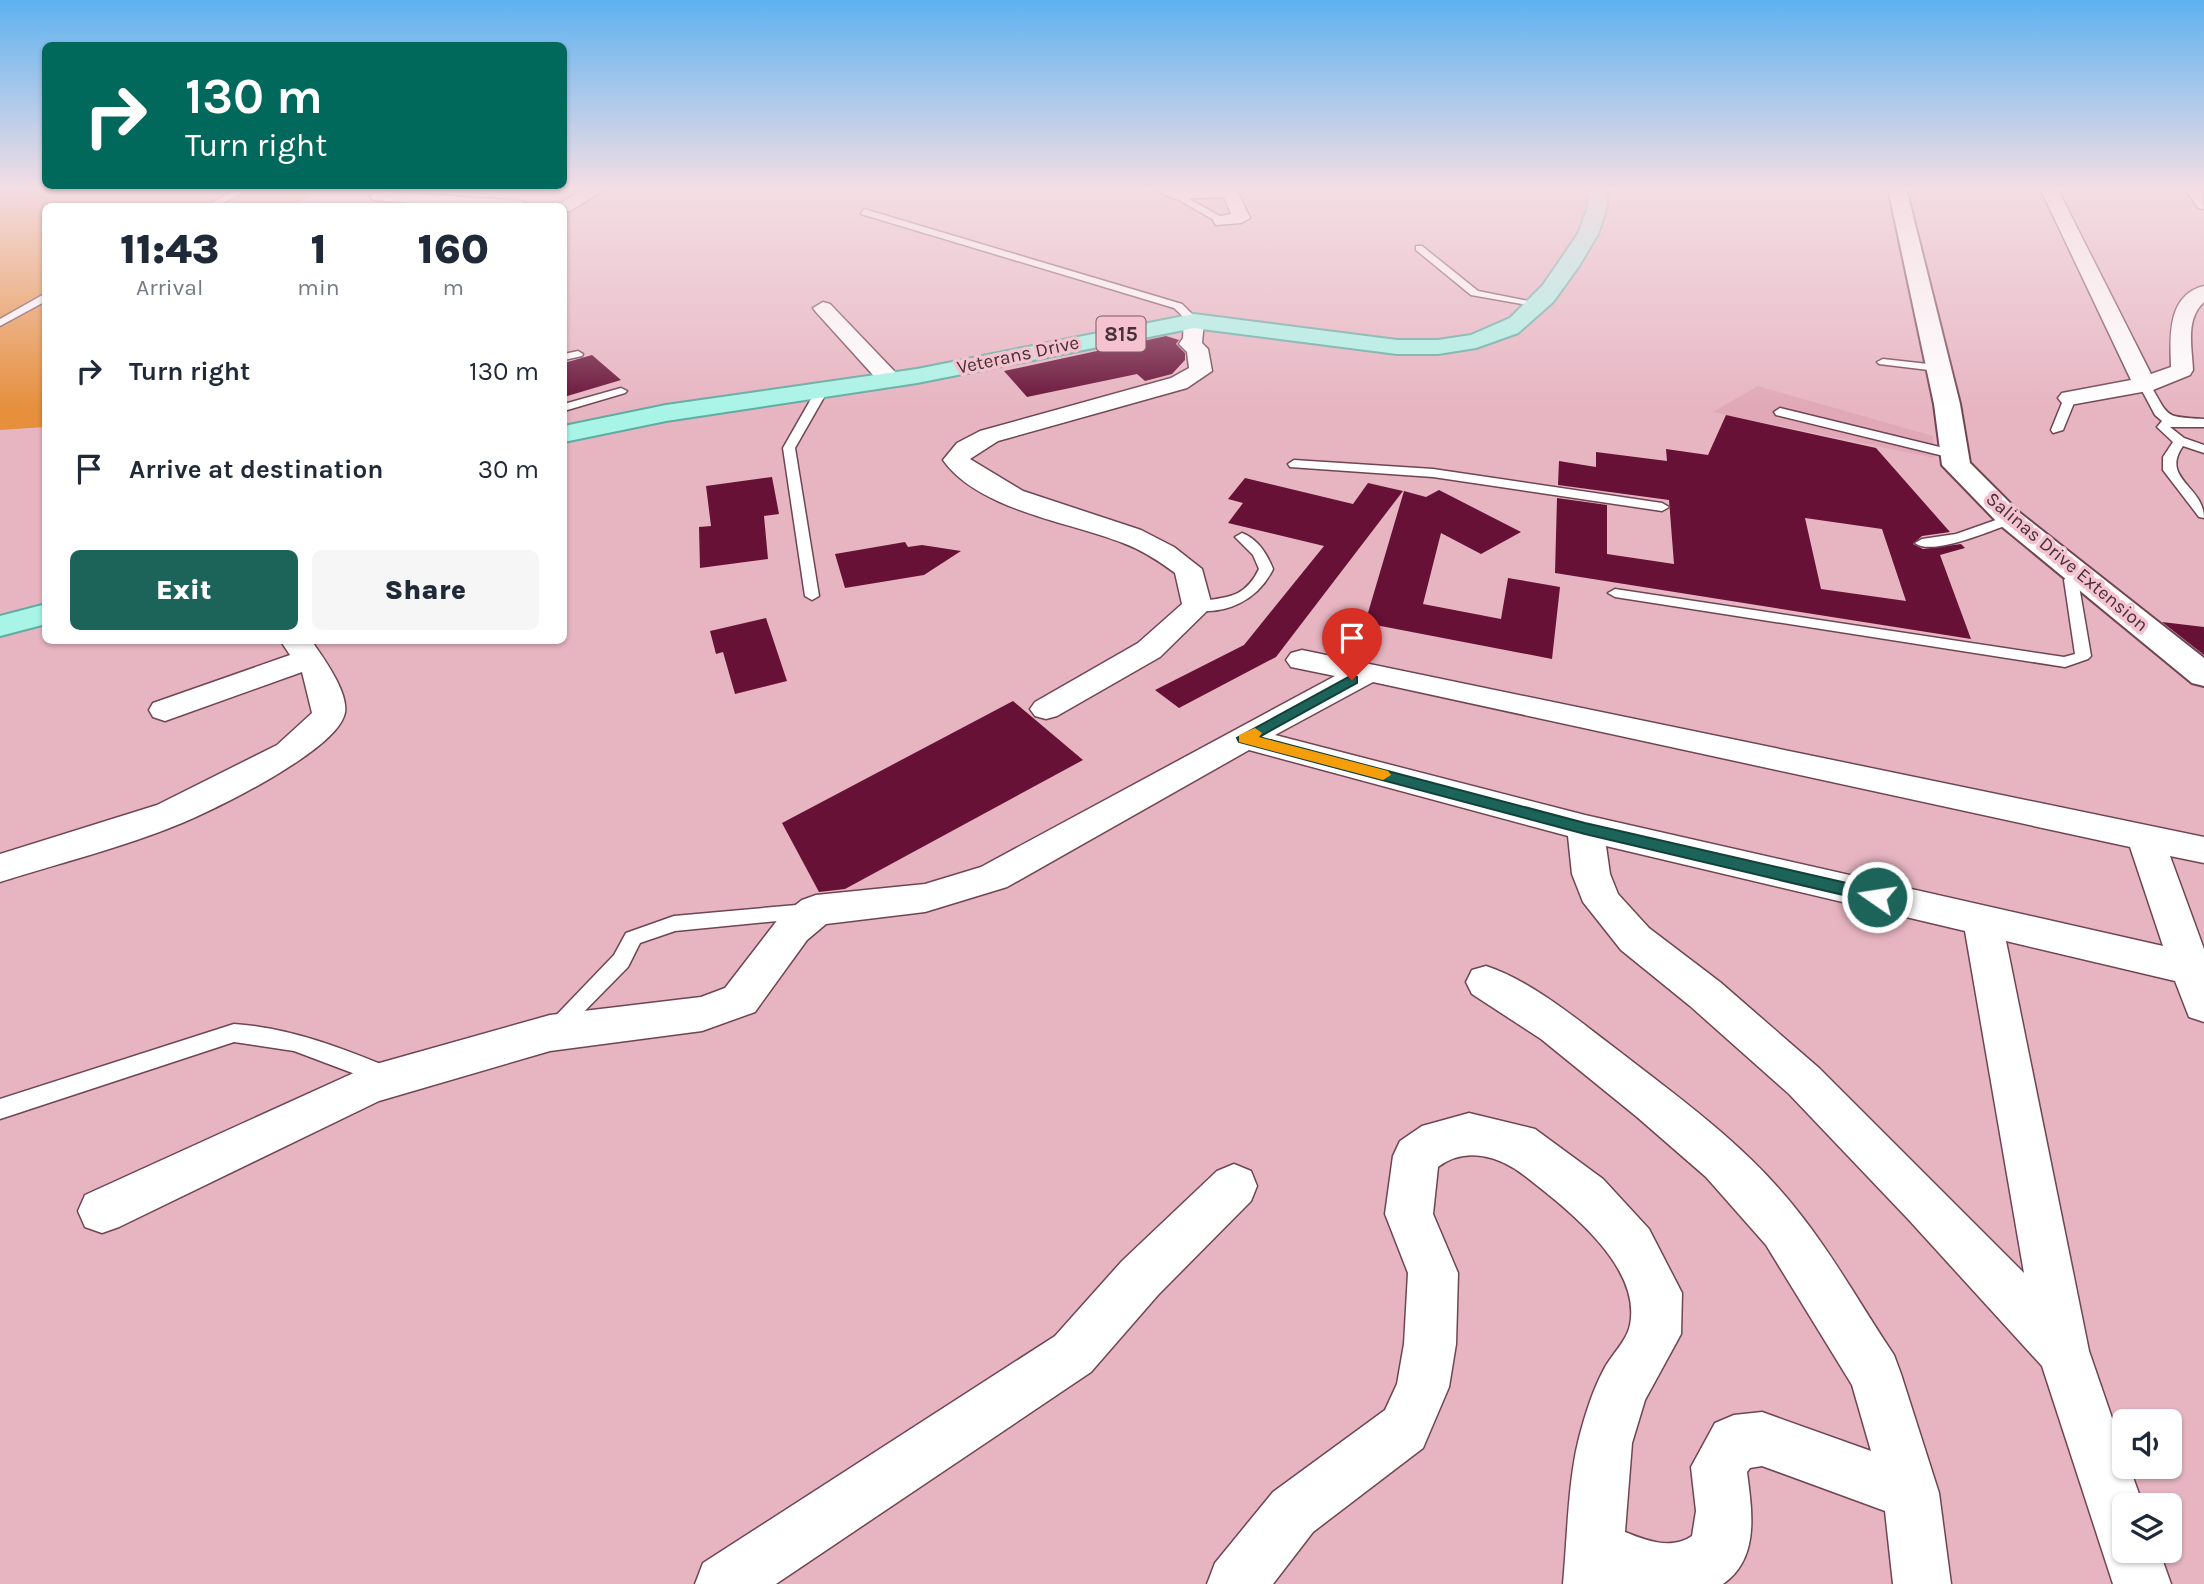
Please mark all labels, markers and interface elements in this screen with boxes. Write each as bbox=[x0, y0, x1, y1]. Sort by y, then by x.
text: 130 m bbox=[185, 68, 323, 125]
icon: right bbox=[70, 70, 161, 161]
text: Turn right bbox=[185, 127, 327, 164]
text: 11:43 bbox=[120, 224, 219, 274]
text: 1 bbox=[310, 224, 327, 274]
text: 160 bbox=[418, 224, 489, 274]
text: Arrival bbox=[136, 274, 203, 301]
text: min bbox=[297, 274, 340, 301]
text: m bbox=[443, 274, 464, 301]
road number: 815 bbox=[1096, 316, 1146, 352]
street label: Veterans Drive bbox=[955, 331, 1081, 379]
icon: right bbox=[70, 352, 108, 390]
text: Turn right bbox=[129, 356, 250, 387]
text: 130 m bbox=[469, 356, 539, 387]
icon: arrive bbox=[70, 450, 108, 488]
text: Arrive at destination bbox=[129, 454, 383, 485]
text: 30 m bbox=[478, 454, 539, 485]
street label: Salinas Drive Extension bbox=[1982, 488, 2152, 636]
button: Exit bbox=[70, 550, 298, 630]
button: Share bbox=[312, 550, 539, 630]
pin bbox=[1322, 608, 1382, 680]
icon: arrive bbox=[1333, 619, 1371, 657]
position arrow bbox=[1840, 860, 1914, 934]
map controls bbox=[2112, 1409, 2182, 1563]
button: sound bbox=[2112, 1409, 2182, 1479]
button: layers bbox=[2112, 1493, 2182, 1563]

